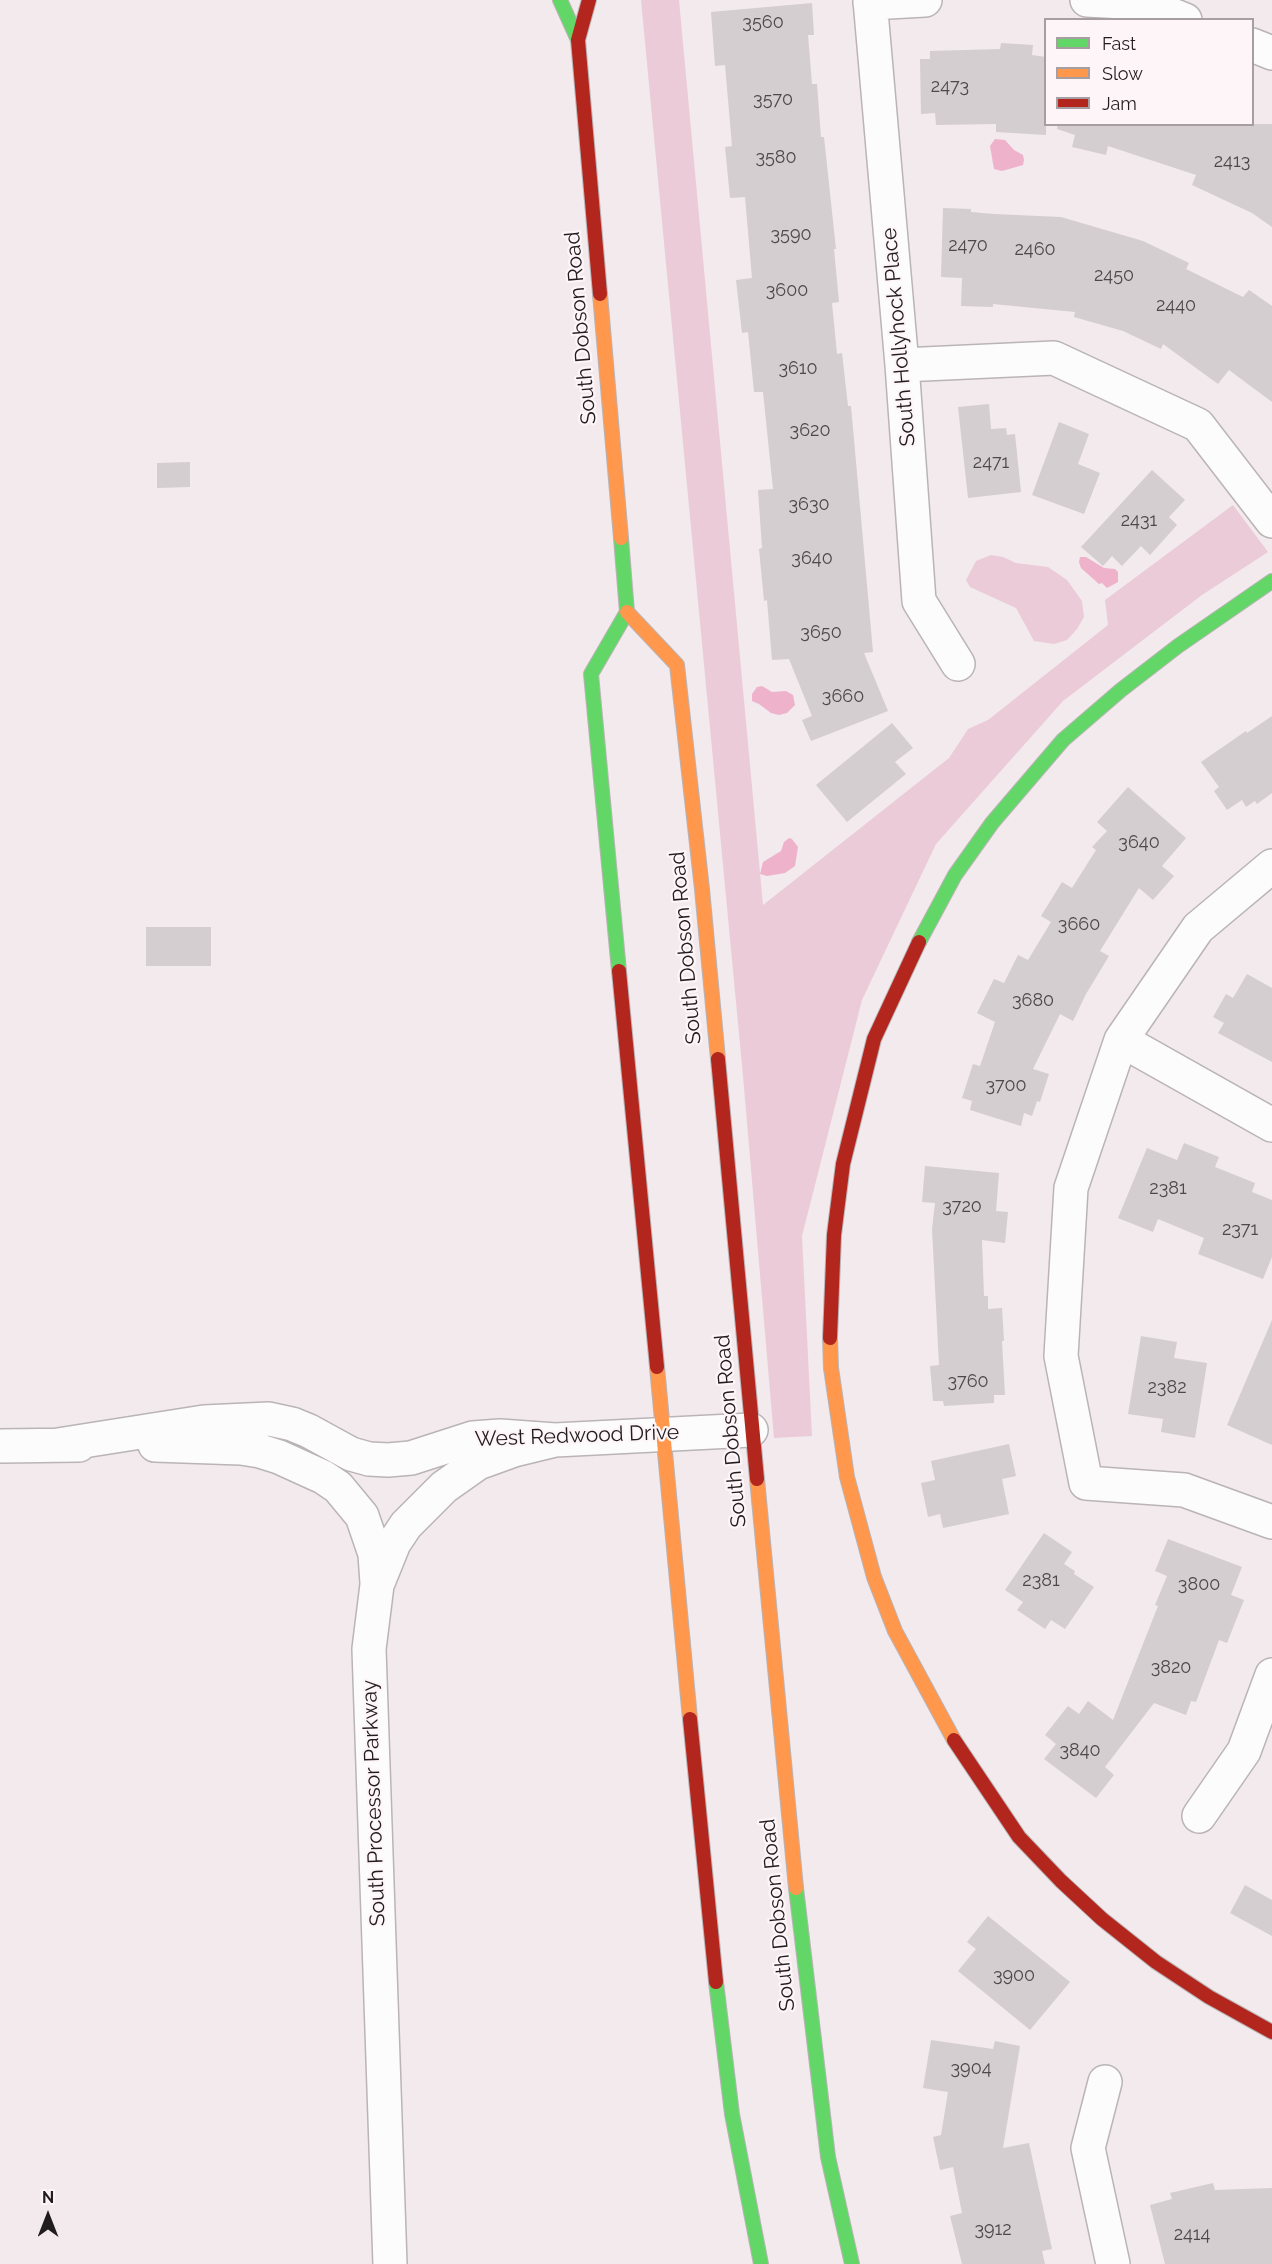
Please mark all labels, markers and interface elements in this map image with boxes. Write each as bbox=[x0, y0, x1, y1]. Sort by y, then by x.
house number: 3560 bbox=[742, 12, 784, 34]
legend bbox=[1044, 18, 1254, 126]
text: Fast bbox=[1102, 33, 1136, 54]
text: Slow bbox=[1102, 63, 1143, 84]
house number: 2473 bbox=[931, 76, 969, 98]
house number: 3570 bbox=[753, 89, 793, 111]
text: Jam bbox=[1102, 93, 1137, 114]
house number: 3580 bbox=[755, 147, 797, 169]
house number: 2413 bbox=[1214, 151, 1250, 173]
house number: 3590 bbox=[771, 224, 811, 246]
street label: South Hollyhock Place bbox=[877, 227, 921, 447]
street label: South Dobson Road bbox=[560, 231, 602, 425]
house number: 2470 bbox=[948, 235, 988, 257]
house number: 2460 bbox=[1014, 239, 1056, 261]
house number: 2450 bbox=[1094, 265, 1134, 287]
house number: 3600 bbox=[766, 280, 808, 302]
house number: 2440 bbox=[1156, 295, 1196, 317]
house number: 3610 bbox=[778, 358, 818, 380]
house number: 3620 bbox=[790, 420, 830, 442]
house number: 2471 bbox=[973, 452, 1009, 474]
house number: 3630 bbox=[788, 494, 830, 516]
house number: 2431 bbox=[1121, 510, 1157, 532]
house number: 3640 bbox=[791, 548, 833, 570]
house number: 3650 bbox=[800, 622, 842, 644]
house number: 3660 bbox=[822, 686, 864, 708]
house number: 3640 bbox=[1118, 832, 1160, 854]
street label: South Dobson Road bbox=[665, 851, 707, 1045]
house number: 3660 bbox=[1058, 914, 1100, 936]
house number: 3680 bbox=[1012, 990, 1054, 1012]
house number: 3700 bbox=[985, 1075, 1027, 1097]
house number: 2381 bbox=[1149, 1178, 1187, 1200]
house number: 3720 bbox=[942, 1196, 982, 1218]
house number: 2371 bbox=[1222, 1219, 1258, 1241]
street label: South Dobson Road bbox=[710, 1334, 752, 1528]
house number: 3760 bbox=[947, 1371, 989, 1393]
house number: 2382 bbox=[1147, 1377, 1187, 1399]
street label: West Redwood Drive bbox=[474, 1420, 680, 1452]
house number: 2381 bbox=[1022, 1570, 1060, 1592]
house number: 3800 bbox=[1178, 1574, 1220, 1596]
house number: 3820 bbox=[1151, 1657, 1191, 1679]
street label: South Processor Parkway bbox=[357, 1679, 391, 1927]
house number: 3840 bbox=[1059, 1740, 1101, 1762]
street label: South Dobson Road bbox=[755, 1818, 801, 2012]
house number: 3900 bbox=[993, 1965, 1035, 1987]
house number: 3904 bbox=[950, 2058, 992, 2080]
north arrow bbox=[18, 2186, 78, 2246]
text: N bbox=[42, 2188, 54, 2207]
house number: 3912 bbox=[974, 2219, 1012, 2241]
house number: 2414 bbox=[1174, 2224, 1210, 2246]

